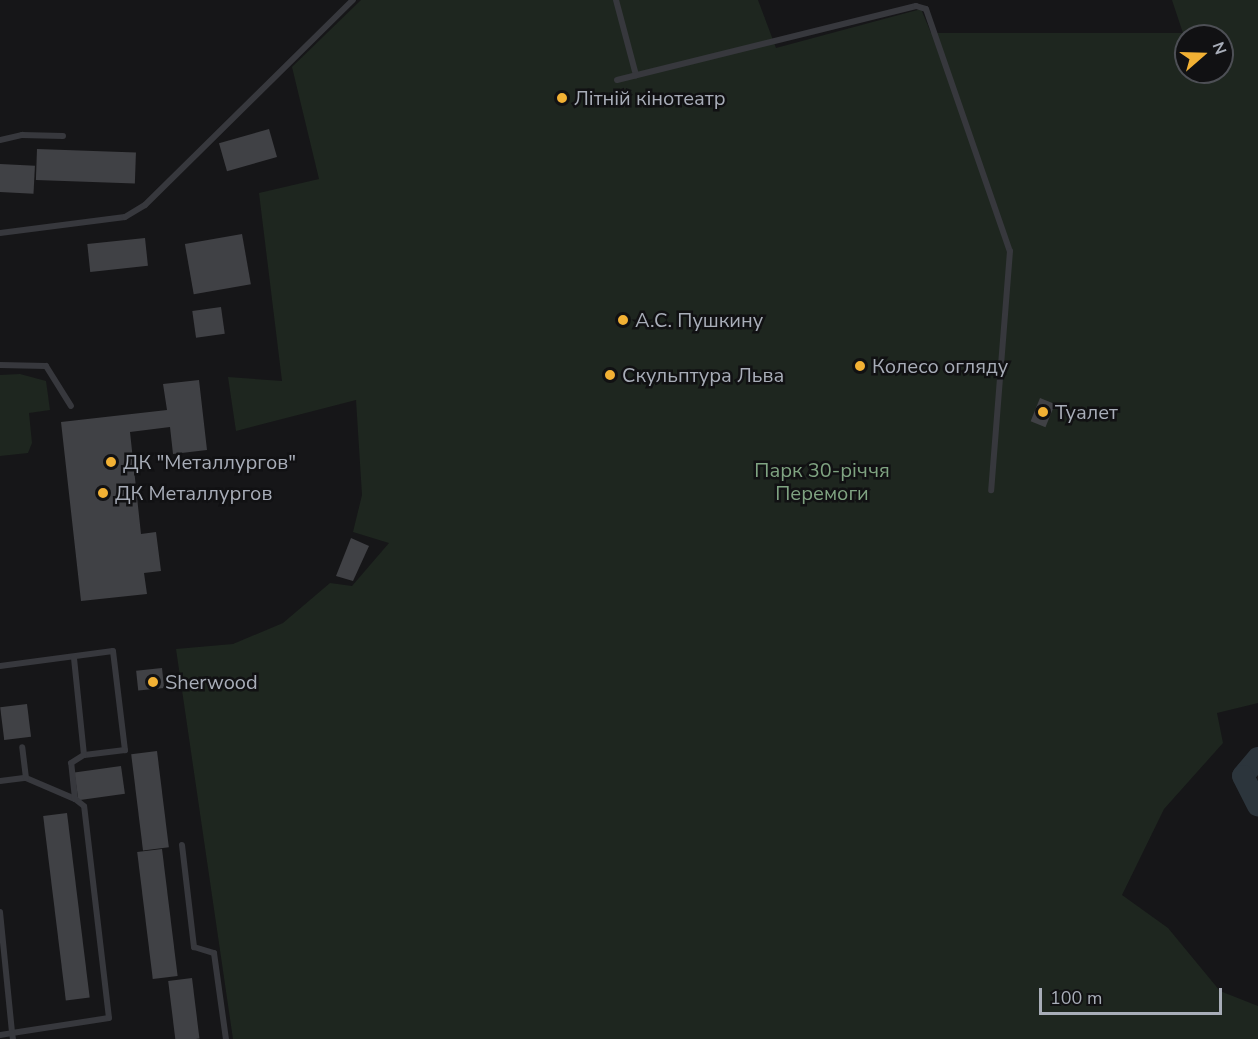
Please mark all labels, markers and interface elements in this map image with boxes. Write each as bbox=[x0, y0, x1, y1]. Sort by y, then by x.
north arrow bbox=[1174, 24, 1234, 84]
text: N bbox=[1207, 39, 1231, 58]
place label: Літній кінотеатр bbox=[574, 86, 726, 110]
marker: Літній кінотеатр bbox=[555, 91, 569, 105]
place label: А.С. Пушкину bbox=[635, 308, 763, 332]
marker: А.С. Пушкину bbox=[616, 313, 630, 327]
place label: Колесо огляду bbox=[872, 354, 1008, 378]
marker: Колесо огляду bbox=[853, 359, 867, 373]
place label: Скульптура Льва bbox=[622, 363, 784, 387]
marker: Скульптура Льва bbox=[603, 368, 617, 382]
place label: Туалет bbox=[1055, 400, 1118, 424]
marker: Туалет bbox=[1036, 405, 1050, 419]
place label: ДК "Металлургов" bbox=[123, 450, 296, 474]
marker: ДК "Металлургов" bbox=[104, 455, 118, 469]
park label: Парк 30-річчя Перемоги bbox=[754, 459, 890, 506]
place label: ДК Металлургов bbox=[115, 481, 272, 505]
marker: ДК Металлургов bbox=[96, 486, 110, 500]
place label: Sherwood bbox=[165, 670, 258, 694]
marker: Sherwood bbox=[146, 675, 160, 689]
scale bar bbox=[1042, 976, 1225, 1014]
text: 100 m bbox=[1050, 986, 1102, 1010]

